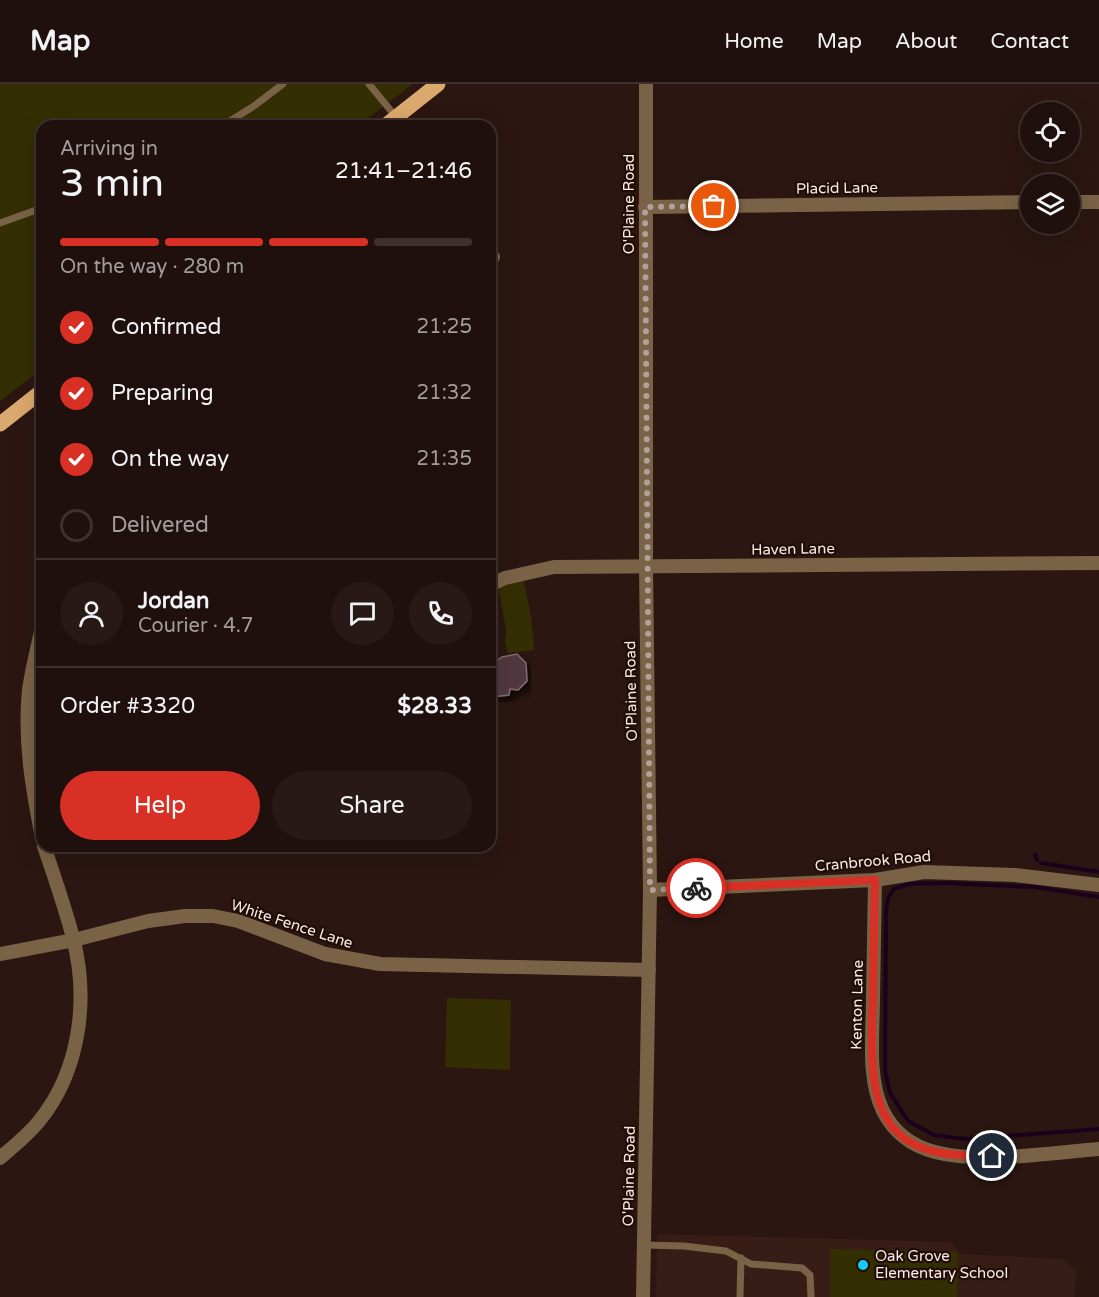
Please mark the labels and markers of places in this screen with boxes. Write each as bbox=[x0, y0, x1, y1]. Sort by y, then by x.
pin bbox=[688, 180, 739, 231]
pin bbox=[966, 1130, 1017, 1181]
place label: Oak Grove Elementary School bbox=[875, 1247, 1008, 1282]
marker: Oak Grove Elementary School bbox=[856, 1258, 870, 1272]

